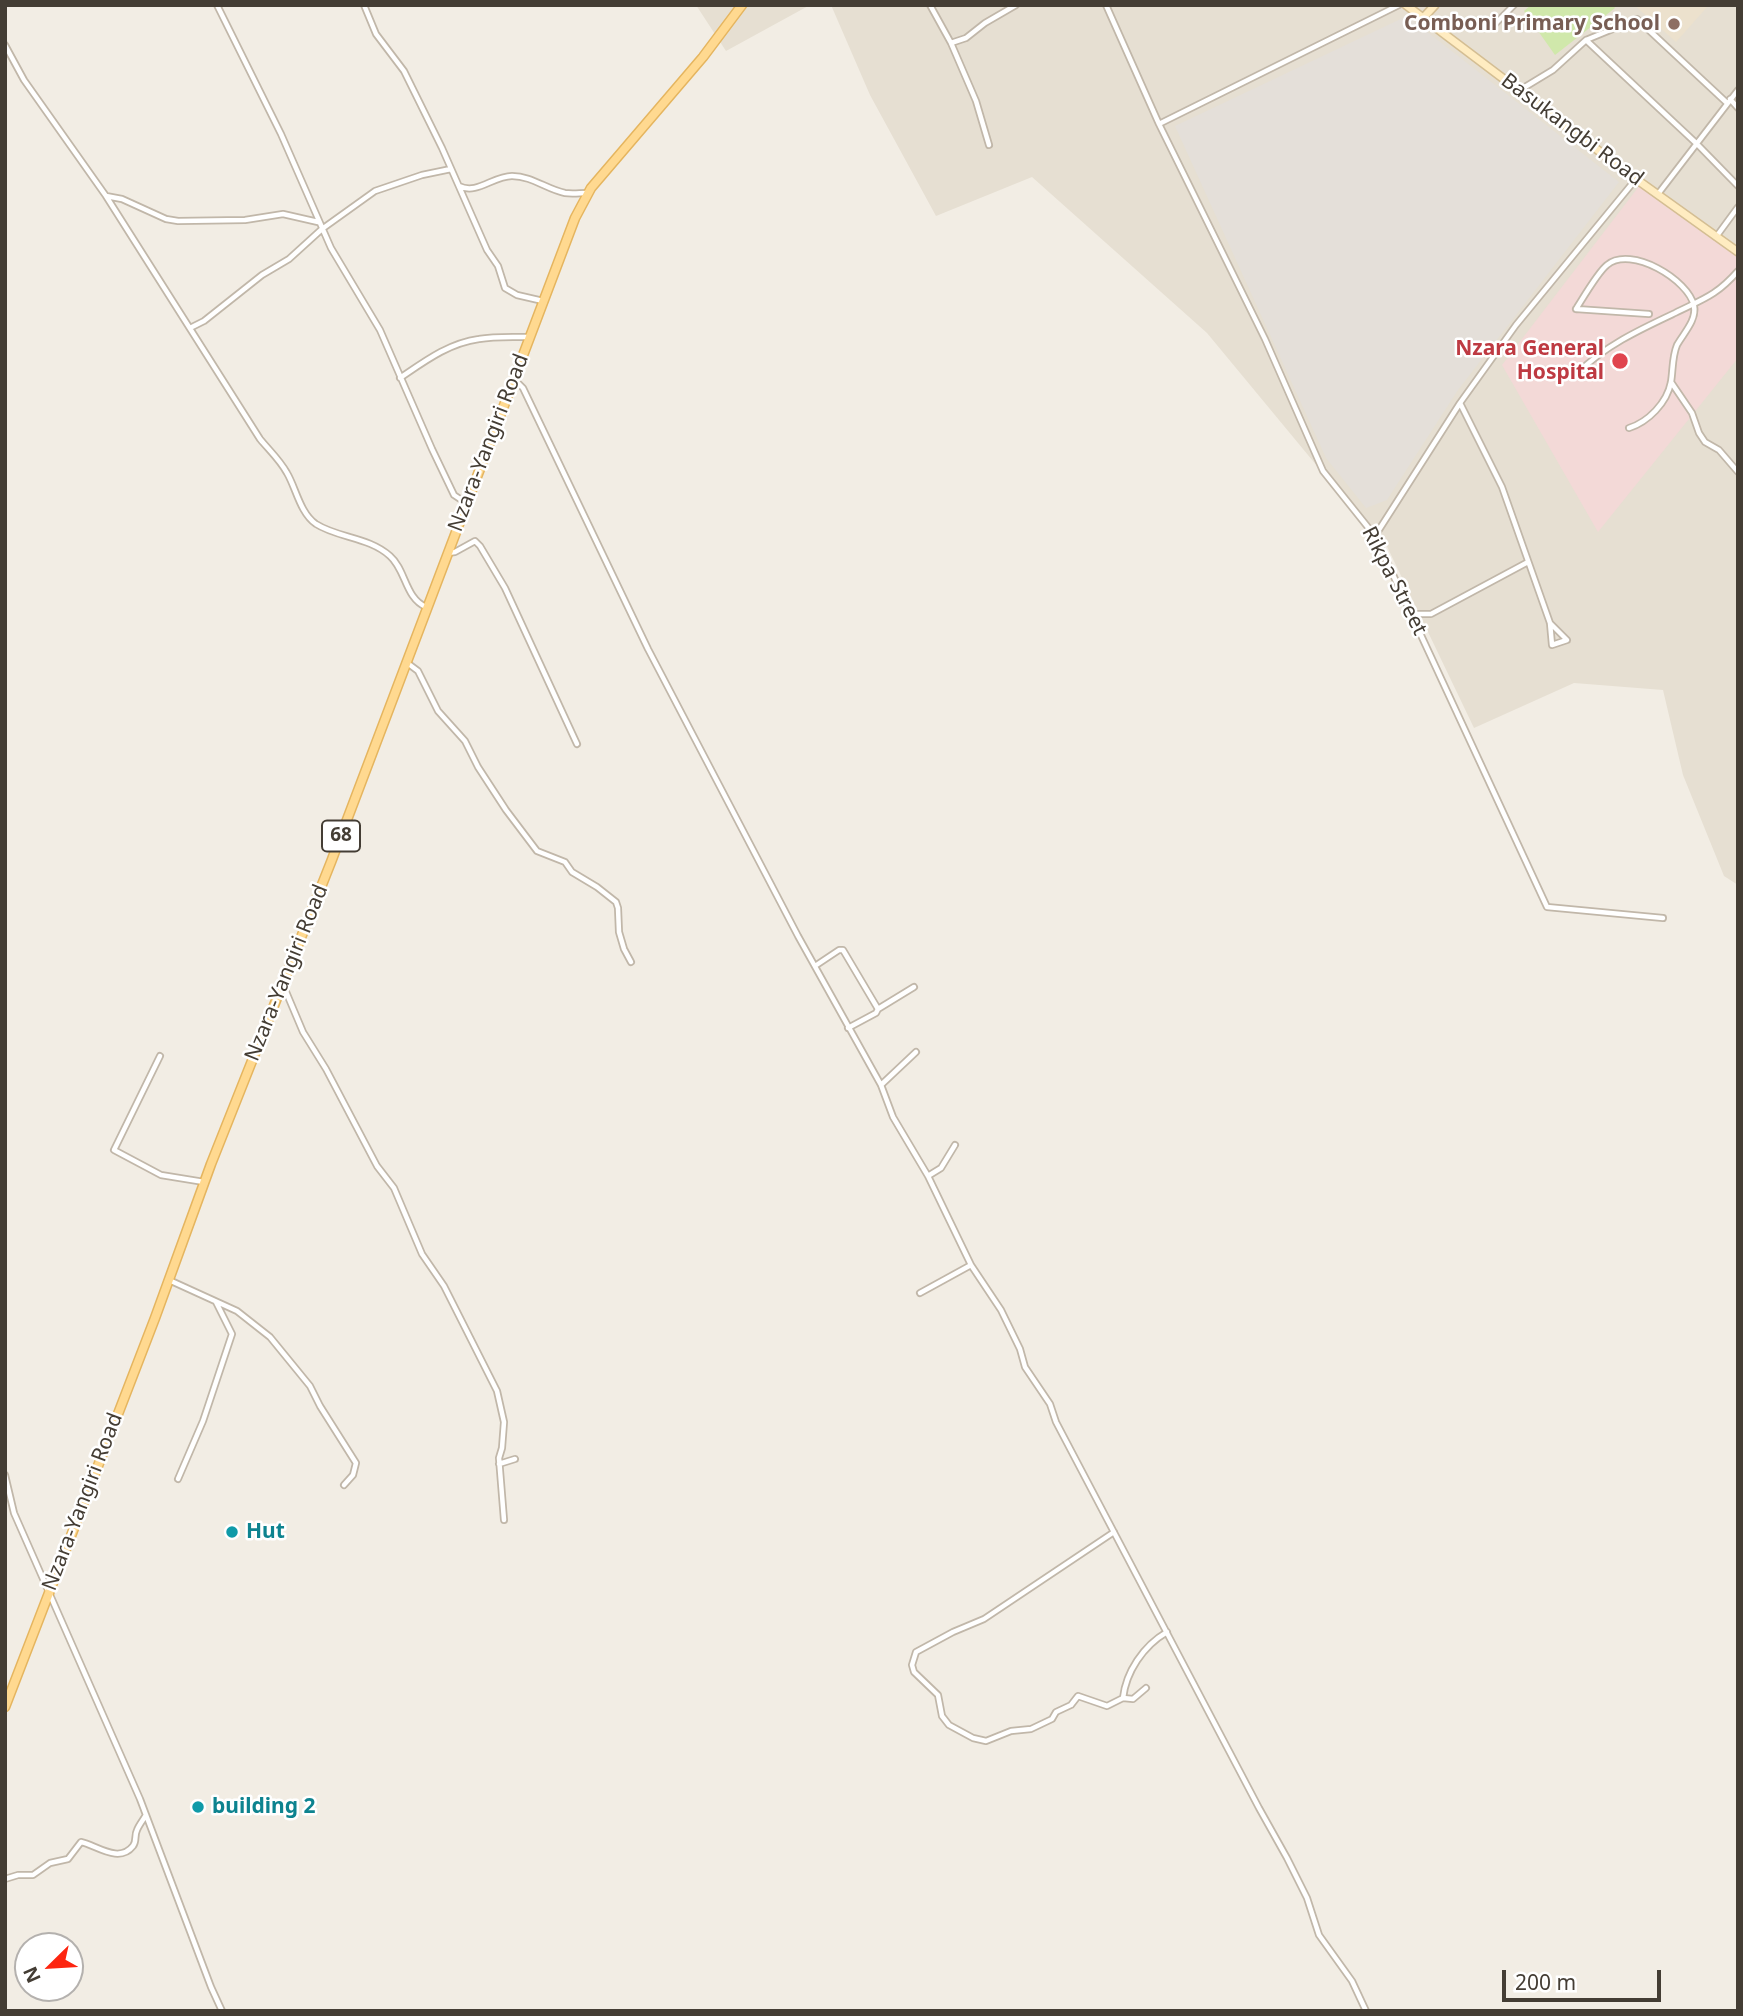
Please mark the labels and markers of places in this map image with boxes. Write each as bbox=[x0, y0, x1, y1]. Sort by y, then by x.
place label: Comboni Primary School bbox=[1404, 11, 1660, 37]
marker: Comboni Primary School bbox=[1666, 16, 1682, 32]
place label: Nzara General Hospital bbox=[1455, 336, 1604, 386]
marker: Nzara General Hospital bbox=[1610, 351, 1630, 371]
place label: Hut bbox=[246, 1519, 285, 1545]
marker: Hut bbox=[224, 1524, 240, 1540]
place label: building 2 bbox=[212, 1794, 315, 1820]
marker: building 2 bbox=[190, 1799, 206, 1815]

